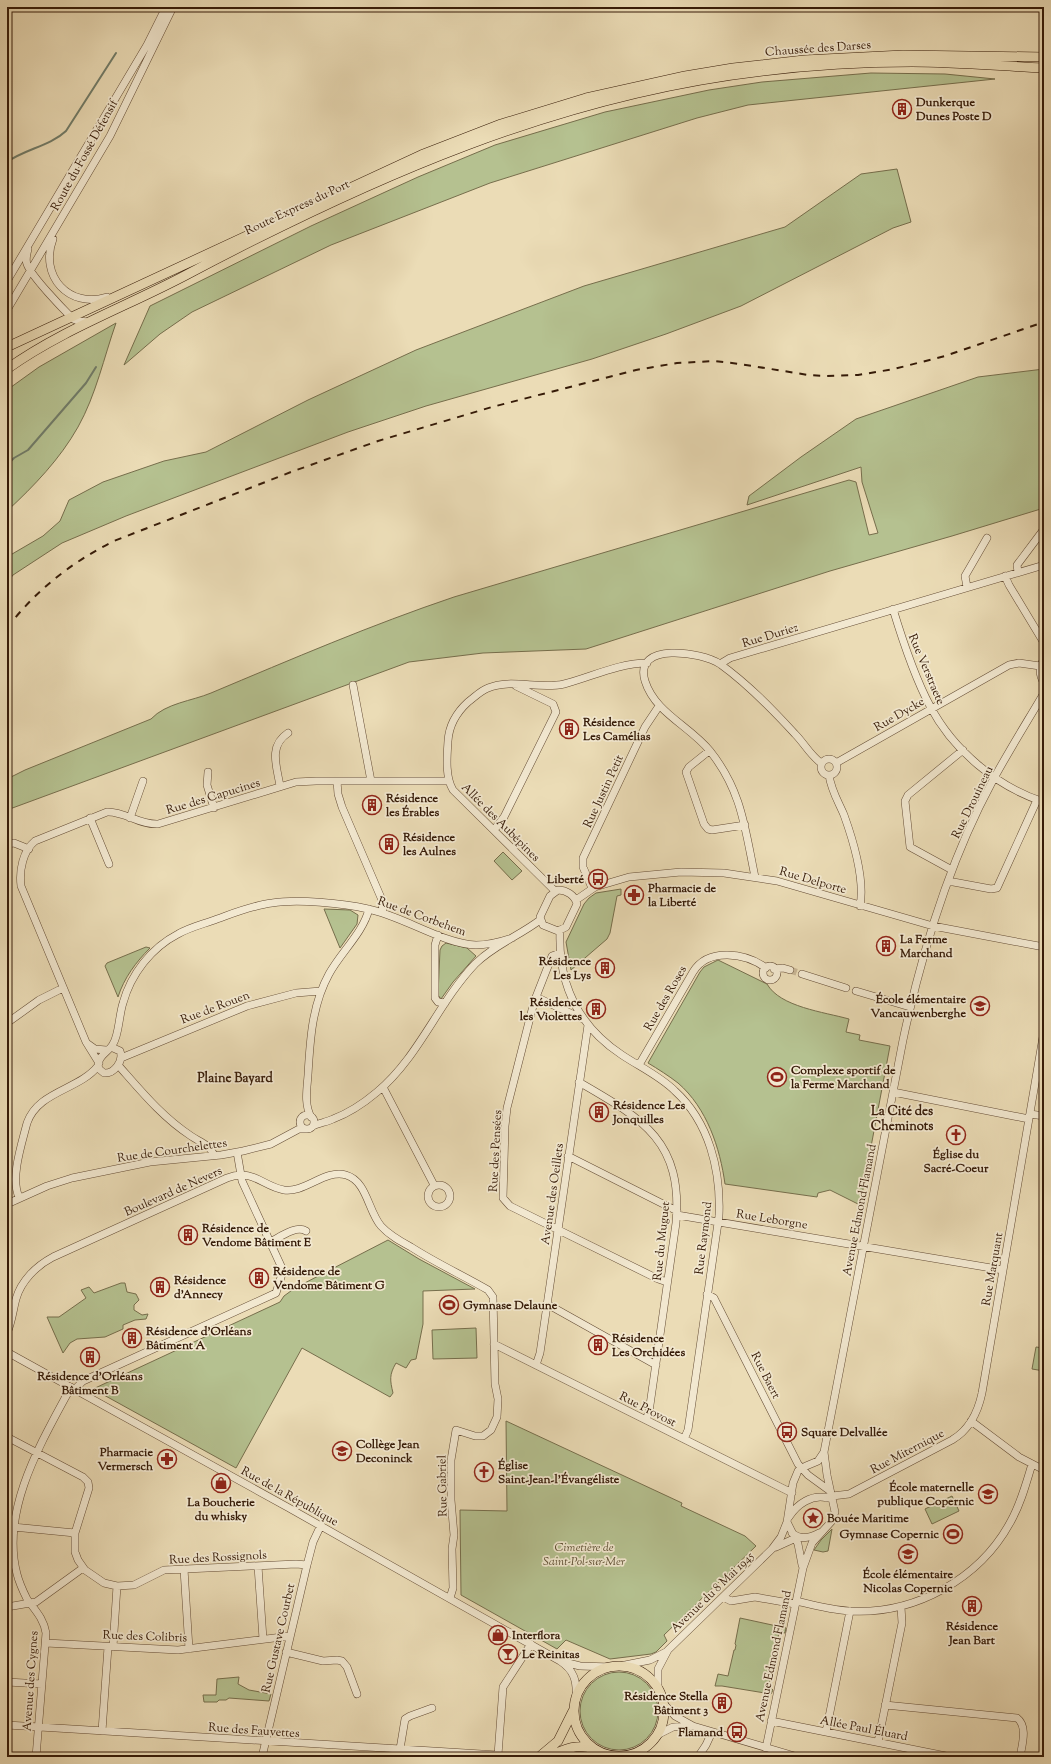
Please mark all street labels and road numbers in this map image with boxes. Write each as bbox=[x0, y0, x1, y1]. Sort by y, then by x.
street label: Chaussée des Darses bbox=[765, 36, 872, 62]
street label: Route du Fossé Défensif bbox=[47, 96, 123, 214]
street label: Route Express du Port bbox=[242, 176, 353, 240]
street label: Rue Duriez bbox=[740, 619, 801, 653]
street label: Rue Verstraete bbox=[903, 631, 949, 708]
street label: Rue Dycke bbox=[871, 693, 929, 737]
street label: Rue Justin Petit bbox=[579, 752, 629, 831]
street label: Rue Drouineau bbox=[947, 763, 998, 842]
street label: Rue des Capucines bbox=[164, 774, 263, 820]
street label: Allée des Aubépines bbox=[457, 779, 544, 866]
street label: Rue Delporte bbox=[777, 863, 849, 899]
street label: Rue de Corbehem bbox=[375, 893, 468, 941]
street label: Rue des Roses bbox=[640, 962, 692, 1034]
street label: Rue de Rouen bbox=[178, 987, 252, 1029]
street label: Rue des Pensées bbox=[485, 1109, 507, 1193]
street label: Rue de Courchelettes bbox=[116, 1134, 228, 1168]
street label: Avenue des Oeillets bbox=[537, 1142, 569, 1246]
street label: Avenue Edmond Flamand bbox=[838, 1142, 882, 1278]
street label: Boulevard de Nevers bbox=[122, 1162, 226, 1222]
street label: Rue Raymond bbox=[691, 1200, 717, 1276]
street label: Rue du Muguet bbox=[649, 1201, 675, 1282]
street label: Rue Leborgne bbox=[735, 1205, 809, 1235]
street label: Rue Marquant bbox=[978, 1231, 1008, 1307]
street label: Rue Baert bbox=[746, 1349, 785, 1402]
street label: Rue Provost bbox=[616, 1388, 679, 1432]
street label: Rue Miternique bbox=[867, 1425, 948, 1479]
street label: Rue Gabriel bbox=[433, 1454, 453, 1517]
street label: Rue de la République bbox=[237, 1463, 342, 1531]
street label: Rue des Rossignols bbox=[169, 1546, 268, 1570]
street label: Avenue du 8 Mai 1945 bbox=[667, 1548, 758, 1637]
street label: Rue Gustave Courbet bbox=[258, 1582, 300, 1695]
street label: Avenue Edmond Flamand bbox=[751, 1589, 797, 1724]
street label: Rue des Colibris bbox=[102, 1627, 188, 1647]
street label: Avenue des Cygnes bbox=[19, 1630, 44, 1732]
street label: Allée Paul Éluard bbox=[818, 1712, 909, 1746]
street label: Rue des Fauvettes bbox=[208, 1719, 301, 1743]

